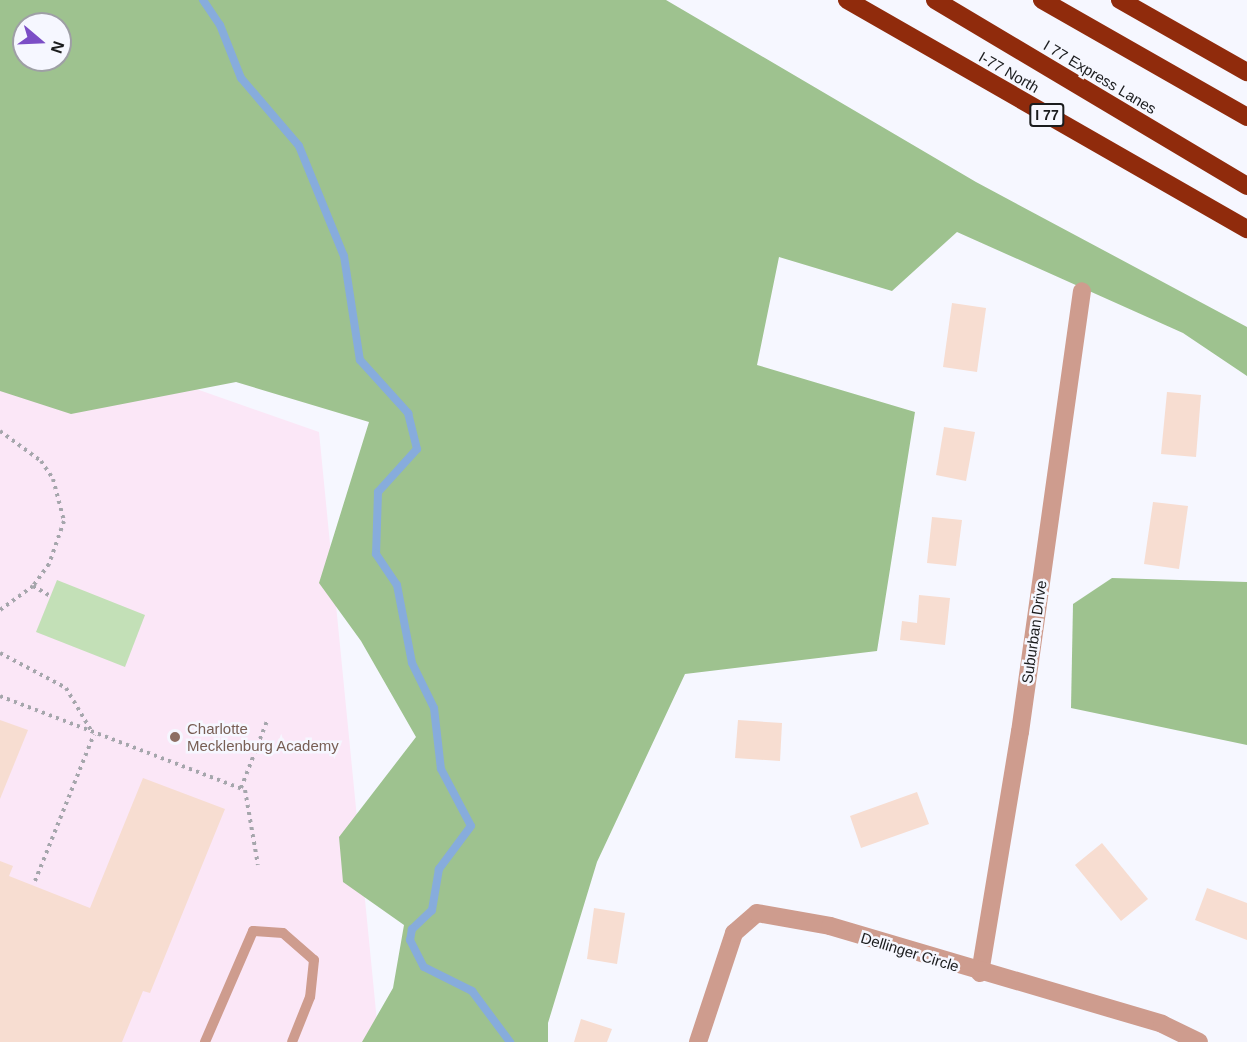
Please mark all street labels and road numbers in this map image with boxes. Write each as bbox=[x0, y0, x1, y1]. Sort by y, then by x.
street label: I 77 Express Lanes bbox=[1040, 36, 1160, 118]
street label: I-77 North bbox=[976, 48, 1042, 96]
road number: I 77 bbox=[1029, 104, 1065, 126]
street label: Suburban Drive bbox=[1018, 579, 1050, 685]
street label: Dellinger Circle bbox=[859, 929, 961, 975]

